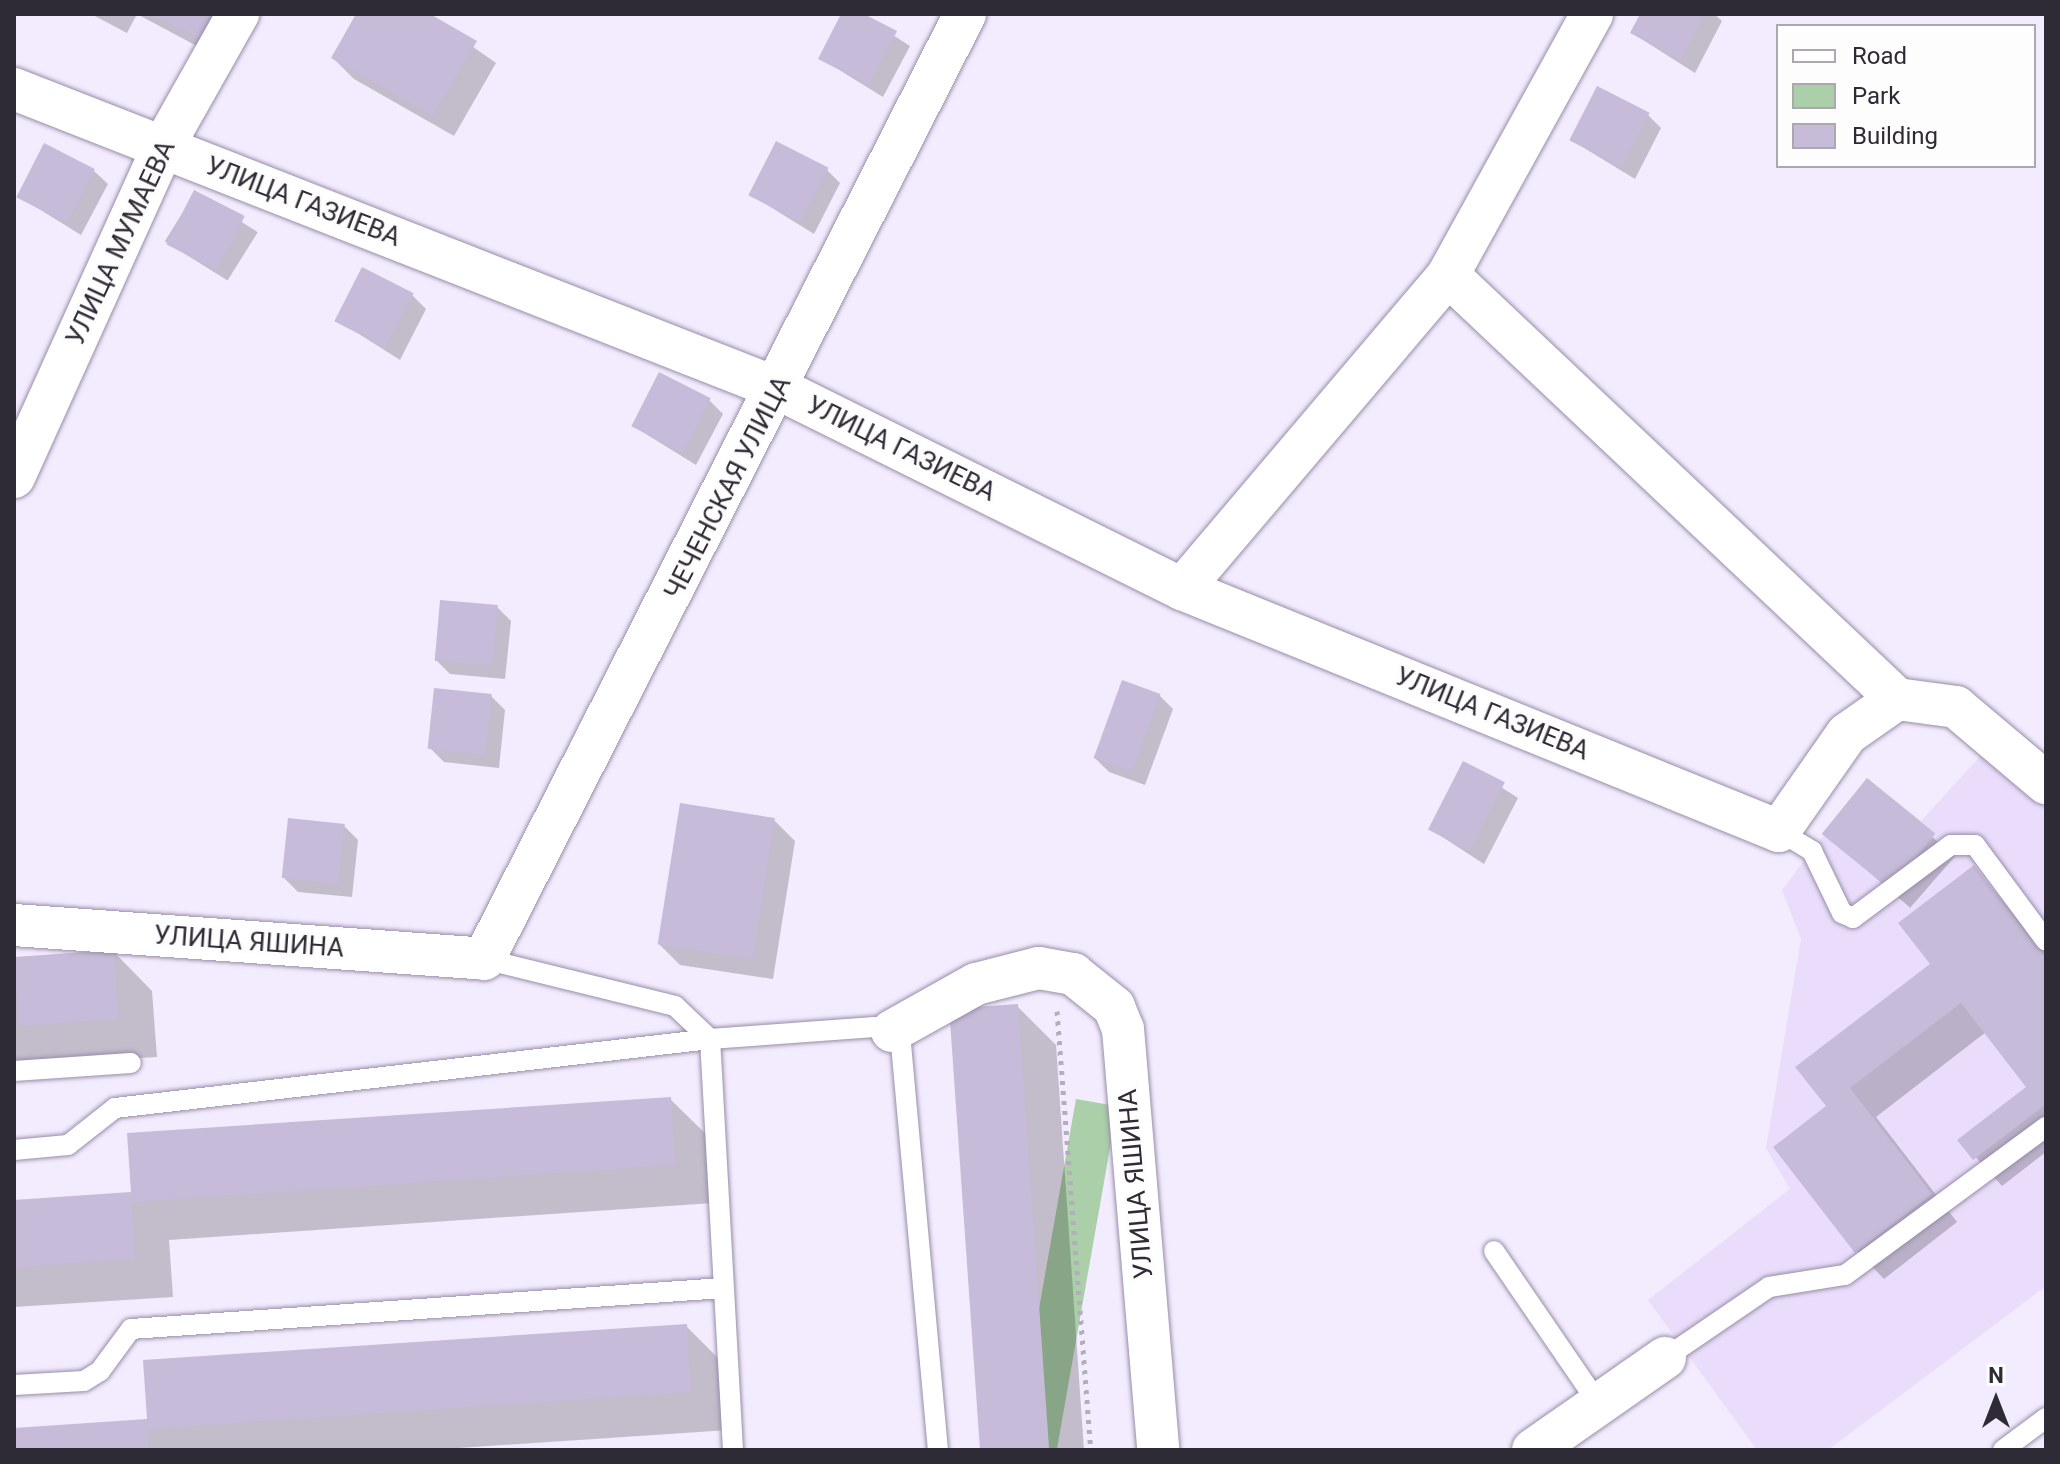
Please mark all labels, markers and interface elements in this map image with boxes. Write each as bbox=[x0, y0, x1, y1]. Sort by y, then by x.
legend bbox=[1776, 24, 2036, 168]
text: Road bbox=[1852, 42, 1907, 70]
text: Park bbox=[1852, 82, 1900, 110]
text: Building bbox=[1852, 122, 1938, 150]
street label: УЛИЦА МУМАЕВА bbox=[60, 136, 182, 350]
street label: УЛИЦА ГАЗИЕВА bbox=[201, 150, 405, 254]
street label: ЧЕЧЕНСКАЯ УЛИЦА bbox=[658, 371, 798, 605]
street label: УЛИЦА ГАЗИЕВА bbox=[802, 390, 1000, 508]
street label: УЛИЦА ГАЗИЕВА bbox=[1391, 661, 1593, 767]
street label: УЛИЦА ЯШИНА bbox=[153, 920, 345, 964]
street label: УЛИЦА ЯШИНА bbox=[1112, 1088, 1160, 1280]
north arrow bbox=[1956, 1360, 2036, 1440]
text: N bbox=[1988, 1363, 2004, 1388]

